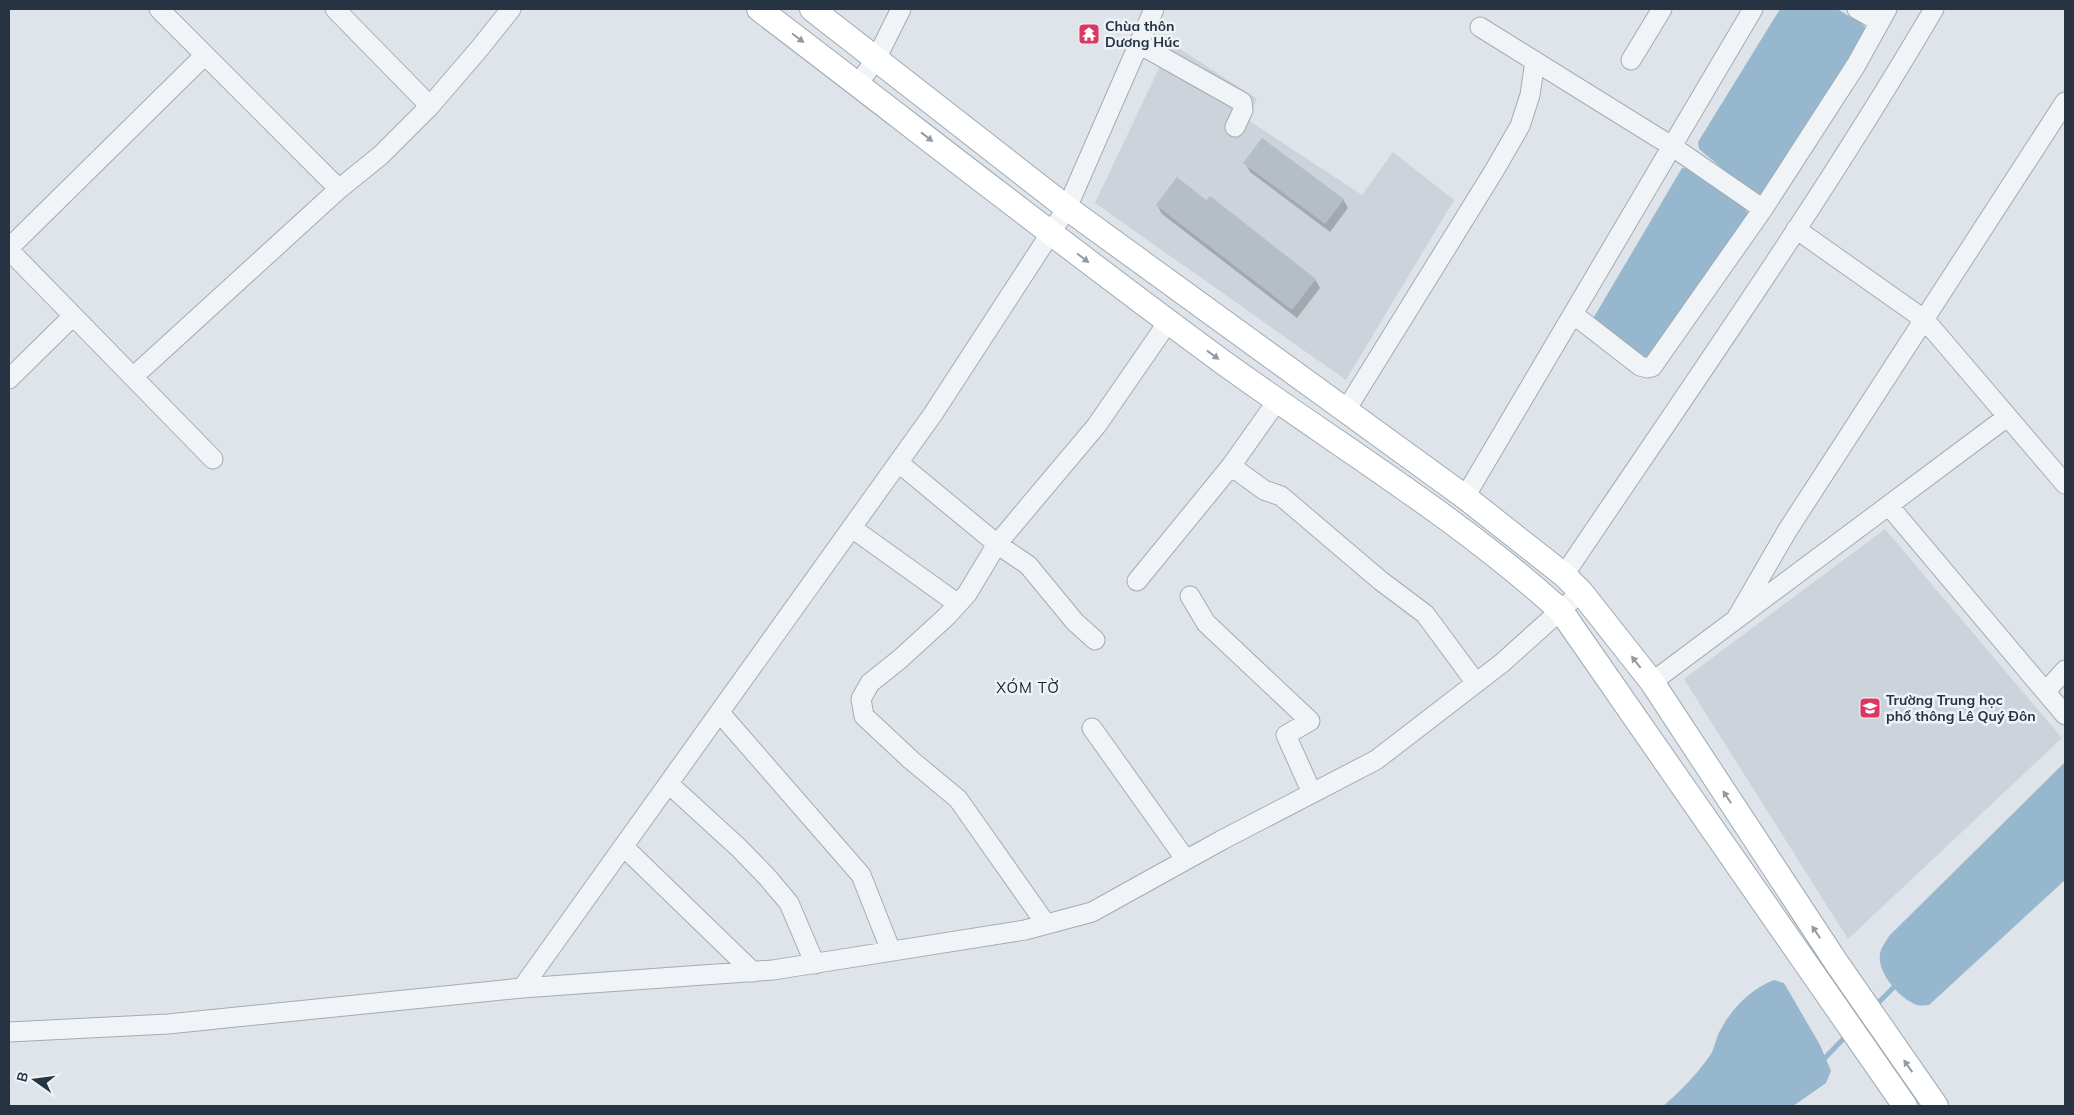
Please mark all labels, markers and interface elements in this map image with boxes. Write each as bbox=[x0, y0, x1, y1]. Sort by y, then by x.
place label: Chùa thôn Dương Húc bbox=[1105, 17, 1180, 51]
temple icon: Chùa thôn Dương Húc bbox=[1077, 22, 1101, 46]
one-way arrow bbox=[791, 33, 804, 44]
one-way arrow bbox=[920, 132, 933, 143]
one-way arrow bbox=[1076, 253, 1089, 264]
one-way arrow bbox=[1207, 350, 1220, 360]
one-way arrow bbox=[1630, 656, 1641, 669]
district label: XÓM TỜ bbox=[996, 678, 1060, 697]
place label: Trường Trung học phổ thông Lê Quý Đôn bbox=[1886, 691, 2036, 725]
school or university icon: Trường Trung học phổ thông Lê Quý Đôn bbox=[1858, 696, 1882, 720]
one-way arrow bbox=[1722, 790, 1731, 803]
one-way arrow bbox=[1812, 925, 1821, 939]
north arrow bbox=[10, 1055, 60, 1105]
one-way arrow bbox=[1903, 1059, 1913, 1073]
text: B bbox=[12, 1070, 32, 1084]

